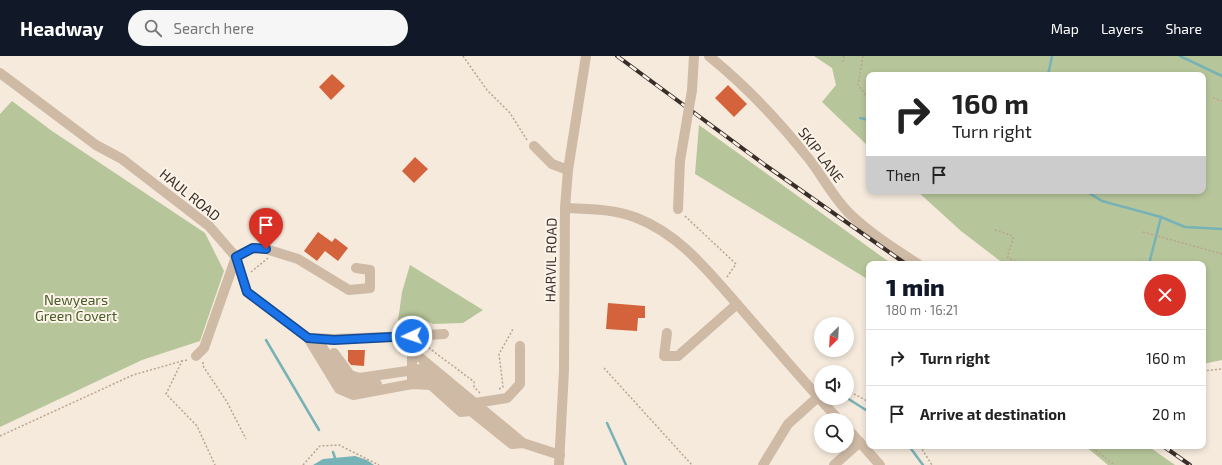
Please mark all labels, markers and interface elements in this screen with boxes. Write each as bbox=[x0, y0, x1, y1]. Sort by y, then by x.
search box bbox=[128, 10, 408, 46]
text: Headway bbox=[20, 17, 104, 40]
icon: search bbox=[142, 17, 164, 39]
text: Search here bbox=[174, 19, 254, 37]
text: Map bbox=[1051, 20, 1079, 37]
text: Layers bbox=[1101, 20, 1143, 37]
text: Share bbox=[1165, 20, 1202, 37]
text: 160 m bbox=[952, 86, 1029, 120]
icon: right bbox=[886, 88, 938, 140]
text: Turn right bbox=[952, 120, 1032, 142]
street label: SKIP LANE bbox=[795, 124, 848, 186]
icon: arrive bbox=[928, 164, 950, 186]
street label: HAUL ROAD bbox=[156, 165, 224, 224]
text: Then bbox=[886, 166, 920, 184]
pin bbox=[249, 208, 283, 249]
icon: arrive bbox=[255, 214, 277, 236]
street label: HARVIL ROAD bbox=[541, 217, 560, 303]
text: 1 min bbox=[886, 272, 945, 301]
button: close bbox=[1144, 274, 1186, 316]
park label: Newyears Green Covert bbox=[35, 291, 117, 324]
text: 180 m · 16:21 bbox=[886, 302, 958, 318]
position arrow bbox=[391, 315, 433, 357]
north arrow bbox=[814, 317, 854, 357]
map controls bbox=[814, 317, 854, 453]
icon: right bbox=[886, 347, 908, 369]
text: Turn right bbox=[920, 349, 990, 367]
text: 160 m bbox=[1146, 349, 1186, 367]
button: sound bbox=[814, 365, 854, 405]
icon: arrive bbox=[886, 403, 908, 425]
text: Arrive at destination bbox=[920, 405, 1066, 423]
text: 20 m bbox=[1152, 405, 1186, 423]
button: search bbox=[814, 413, 854, 453]

